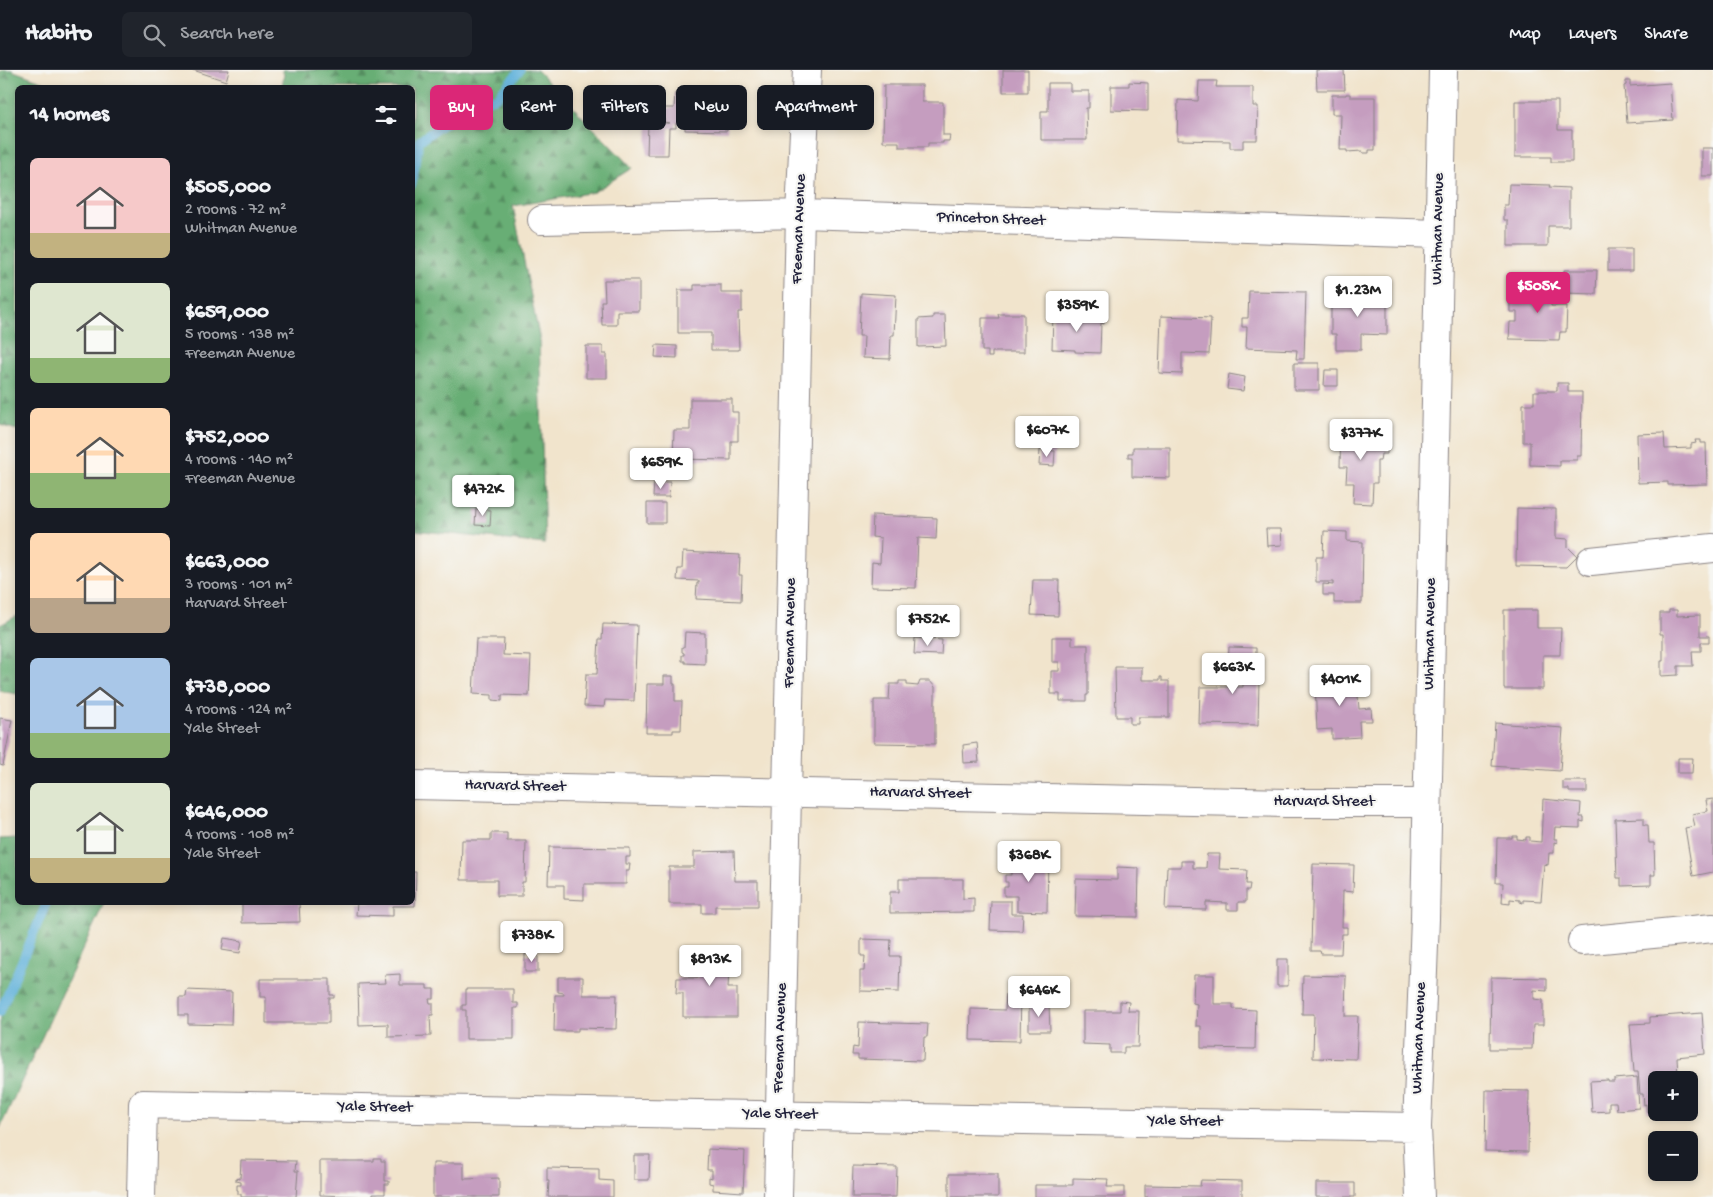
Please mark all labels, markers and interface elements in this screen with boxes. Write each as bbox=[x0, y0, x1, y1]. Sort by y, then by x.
search box bbox=[122, 12, 472, 57]
text: Habito bbox=[25, 20, 92, 49]
icon: search bbox=[140, 21, 168, 49]
text: Search here bbox=[180, 23, 274, 46]
text: Map bbox=[1509, 24, 1541, 45]
text: Layers bbox=[1569, 24, 1616, 45]
text: Share bbox=[1644, 24, 1688, 45]
chip: Buy bbox=[430, 85, 493, 130]
chip: Rent bbox=[503, 85, 573, 130]
chip: Filters bbox=[583, 85, 666, 130]
chip: New bbox=[676, 85, 747, 130]
chip: Apartment bbox=[757, 85, 874, 130]
icon: filters bbox=[372, 101, 400, 129]
text: 14 homes bbox=[30, 103, 109, 128]
street label: Whitman Avenue bbox=[1429, 172, 1449, 285]
street label: Freeman Avenue bbox=[789, 173, 811, 285]
text: $505,000 bbox=[185, 176, 271, 201]
icon: home bbox=[70, 178, 130, 238]
text: 2 rooms · 72 m² bbox=[185, 201, 286, 220]
street label: Princeton Street bbox=[936, 209, 1047, 231]
text: Whitman Avenue bbox=[185, 220, 297, 239]
pin: $505K bbox=[1503, 272, 1573, 314]
pin: $1.23M bbox=[1317, 276, 1399, 318]
text: $505K bbox=[1517, 278, 1559, 297]
text: $1.23M bbox=[1335, 282, 1381, 301]
pin: $359K bbox=[1042, 290, 1112, 333]
text: $359K bbox=[1057, 297, 1097, 316]
text: $659,000 bbox=[185, 301, 269, 326]
icon: home bbox=[70, 303, 130, 363]
text: 5 rooms · 138 m² bbox=[185, 326, 294, 345]
text: Freeman Avenue bbox=[185, 345, 295, 364]
pin: $607K bbox=[1012, 416, 1082, 458]
pin: $377K bbox=[1326, 418, 1396, 461]
text: $607K bbox=[1026, 422, 1068, 441]
text: $377K bbox=[1341, 425, 1381, 444]
text: $752,000 bbox=[185, 426, 269, 451]
icon: home bbox=[70, 428, 130, 488]
pin: $659K bbox=[626, 448, 696, 490]
text: 4 rooms · 140 m² bbox=[185, 451, 293, 470]
text: $659K bbox=[641, 454, 681, 473]
text: Freeman Avenue bbox=[185, 470, 295, 489]
pin: $472K bbox=[448, 474, 518, 517]
text: $472K bbox=[463, 481, 503, 500]
text: $663,000 bbox=[185, 551, 269, 576]
icon: home bbox=[70, 553, 130, 613]
text: 3 rooms · 101 m² bbox=[185, 576, 293, 595]
street label: Freeman Avenue bbox=[781, 577, 801, 689]
street label: Whitman Avenue bbox=[1421, 577, 1441, 690]
text: Harvard Street bbox=[185, 595, 286, 614]
pin: $752K bbox=[893, 604, 963, 647]
text: $752K bbox=[908, 611, 948, 630]
pin: $663K bbox=[1198, 652, 1268, 695]
text: $663K bbox=[1213, 659, 1253, 678]
pin: $401K bbox=[1305, 664, 1375, 707]
text: $401K bbox=[1320, 671, 1360, 690]
text: $738,000 bbox=[185, 676, 270, 701]
icon: home bbox=[70, 678, 130, 738]
text: 4 rooms · 124 m² bbox=[185, 701, 292, 720]
text: Yale Street bbox=[185, 720, 260, 739]
street label: Harvard Street bbox=[464, 777, 567, 797]
street label: Harvard Street bbox=[869, 784, 972, 804]
street label: Harvard Street bbox=[1273, 793, 1376, 812]
text: $646,000 bbox=[185, 801, 268, 826]
icon: home bbox=[70, 803, 130, 863]
text: 4 rooms · 108 m² bbox=[185, 826, 294, 845]
pin: $368K bbox=[994, 840, 1064, 883]
text: Yale Street bbox=[185, 845, 260, 864]
text: $368K bbox=[1008, 847, 1050, 866]
pin: $738K bbox=[497, 920, 567, 963]
text: $738K bbox=[511, 927, 553, 946]
pin: $813K bbox=[675, 944, 745, 987]
text: $813K bbox=[690, 951, 730, 970]
pin: $646K bbox=[1004, 976, 1074, 1018]
street label: Whitman Avenue bbox=[1409, 981, 1431, 1094]
street label: Freeman Avenue bbox=[770, 982, 792, 1094]
text: $646K bbox=[1019, 982, 1059, 1001]
map controls bbox=[1648, 1071, 1698, 1181]
button: + bbox=[1648, 1071, 1698, 1121]
street label: Yale Street bbox=[336, 1098, 414, 1118]
street label: Yale Street bbox=[741, 1105, 819, 1125]
street label: Yale Street bbox=[1146, 1112, 1224, 1132]
button: − bbox=[1648, 1131, 1698, 1181]

